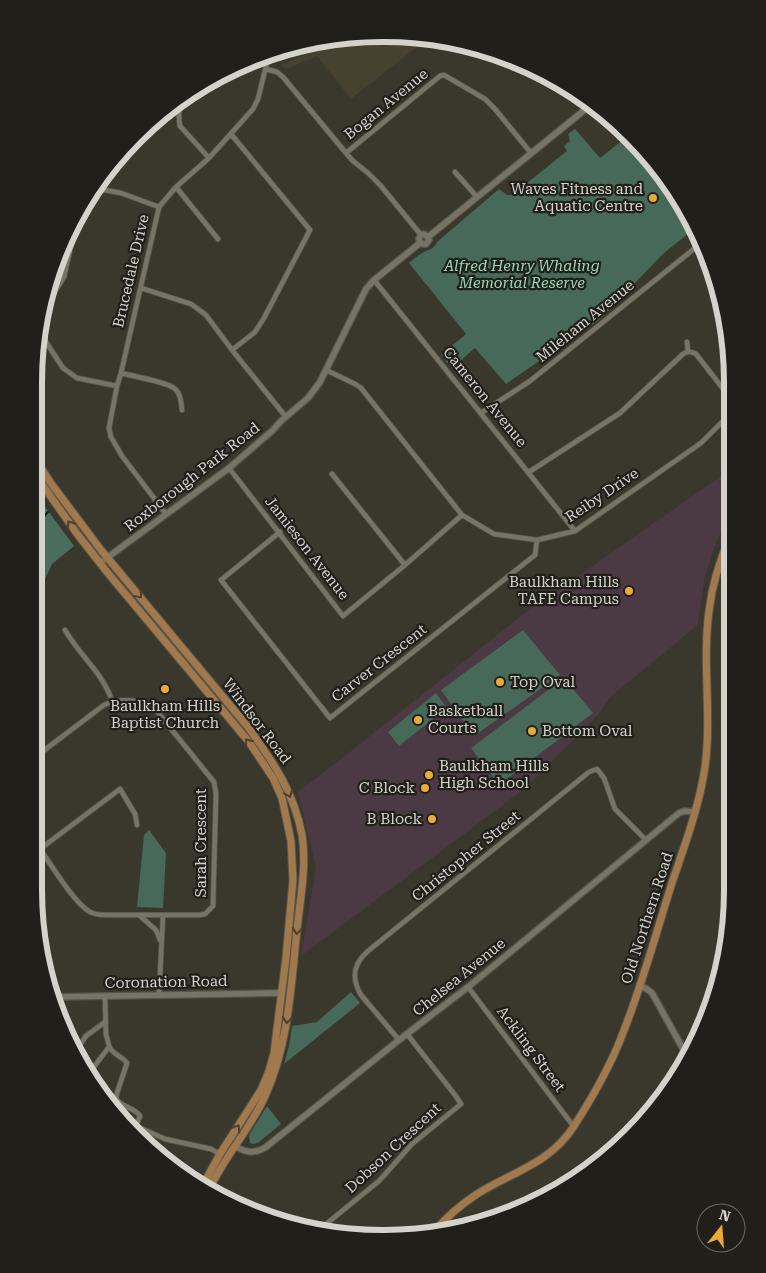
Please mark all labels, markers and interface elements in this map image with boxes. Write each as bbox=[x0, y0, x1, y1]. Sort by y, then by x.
street label: Bogan Avenue bbox=[340, 65, 432, 143]
place label: Waves Fitness and Aquatic Centre bbox=[510, 180, 643, 215]
marker: Waves Fitness and Aquatic Centre bbox=[647, 192, 659, 204]
street label: Brucedale Drive bbox=[109, 213, 153, 329]
park label: Alfred Henry Whaling Memorial Reserve bbox=[443, 257, 600, 292]
street label: Mileham Avenue bbox=[532, 276, 638, 366]
street label: Cameron Avenue bbox=[439, 343, 531, 451]
street label: Roxborough Park Road bbox=[121, 418, 264, 535]
street label: Reiby Drive bbox=[562, 464, 642, 526]
street label: Jamieson Avenue bbox=[261, 493, 353, 603]
one-way arrow bbox=[68, 521, 76, 530]
place label: Baulkham Hills TAFE Campus bbox=[509, 573, 619, 608]
marker: Baulkham Hills TAFE Campus bbox=[623, 585, 635, 597]
one-way arrow bbox=[133, 590, 142, 599]
street label: Carver Crescent bbox=[328, 620, 431, 706]
place label: Top Oval bbox=[510, 673, 575, 691]
street label: Windsor Road bbox=[219, 675, 295, 768]
marker: Top Oval bbox=[494, 676, 506, 688]
marker: Baulkham Hills Baptist Church bbox=[159, 683, 171, 695]
place label: Baulkham Hills Baptist Church bbox=[110, 697, 220, 732]
place label: Basketball Courts bbox=[428, 702, 503, 737]
marker: Basketball Courts bbox=[412, 714, 424, 726]
place label: Bottom Oval bbox=[542, 722, 633, 740]
marker: Bottom Oval bbox=[526, 725, 538, 737]
one-way arrow bbox=[244, 738, 253, 747]
place label: Baulkham Hills High School bbox=[439, 757, 549, 792]
marker: Baulkham Hills High School bbox=[423, 769, 435, 781]
place label: C Block bbox=[359, 779, 415, 797]
marker: C Block bbox=[419, 782, 431, 794]
street label: Sarah Crescent bbox=[192, 788, 210, 898]
one-way arrow bbox=[283, 789, 294, 798]
street label: Christopher Street bbox=[408, 807, 524, 905]
place label: B Block bbox=[366, 810, 422, 828]
marker: B Block bbox=[426, 813, 438, 825]
street label: Old Northern Road bbox=[617, 850, 677, 986]
one-way arrow bbox=[291, 927, 302, 935]
street label: Chelsea Avenue bbox=[409, 934, 509, 1020]
street label: Coronation Road bbox=[104, 972, 228, 992]
street label: Ackling Street bbox=[493, 1003, 569, 1096]
one-way arrow bbox=[282, 1017, 293, 1025]
street label: Dobson Crescent bbox=[341, 1099, 445, 1197]
one-way arrow bbox=[231, 1124, 240, 1133]
north arrow bbox=[696, 1203, 746, 1253]
text: N bbox=[717, 1206, 733, 1225]

